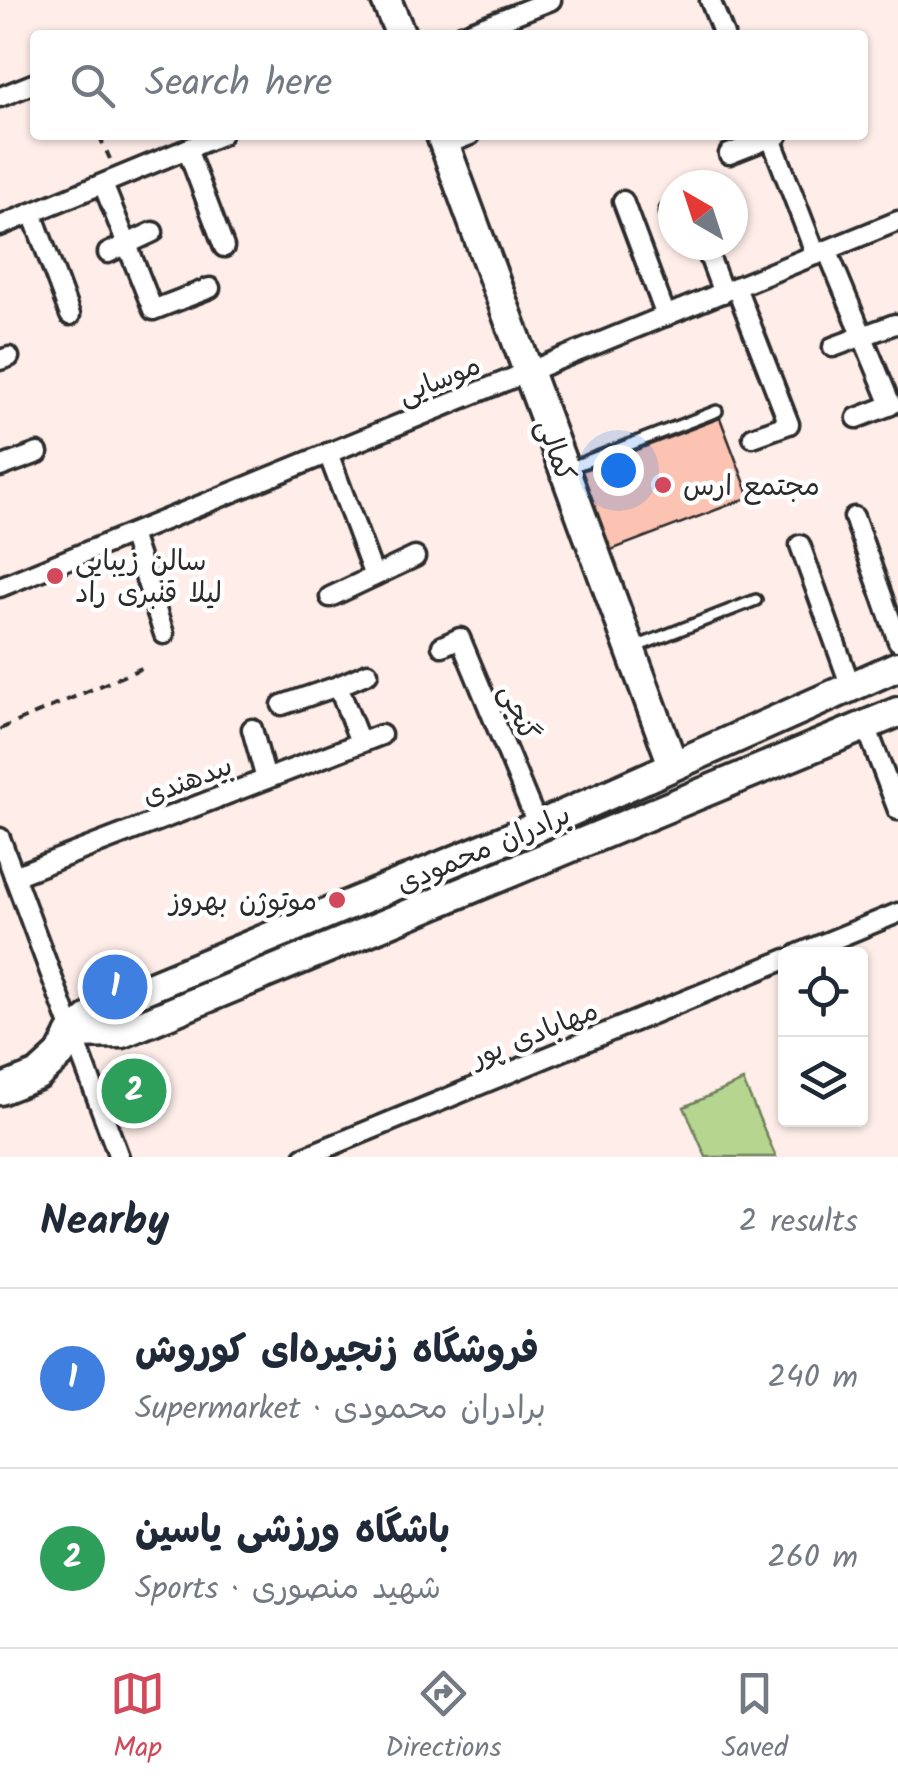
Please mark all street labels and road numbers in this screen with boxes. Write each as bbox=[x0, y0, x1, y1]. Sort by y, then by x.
street label: موسایی bbox=[392, 344, 488, 418]
street label: کمالی bbox=[523, 413, 587, 489]
street label: گنجی bbox=[486, 677, 550, 749]
street label: بیدهندی bbox=[136, 745, 240, 820]
street label: برادران محمودی bbox=[390, 793, 578, 907]
street label: مهابادی پور bbox=[463, 989, 605, 1082]

